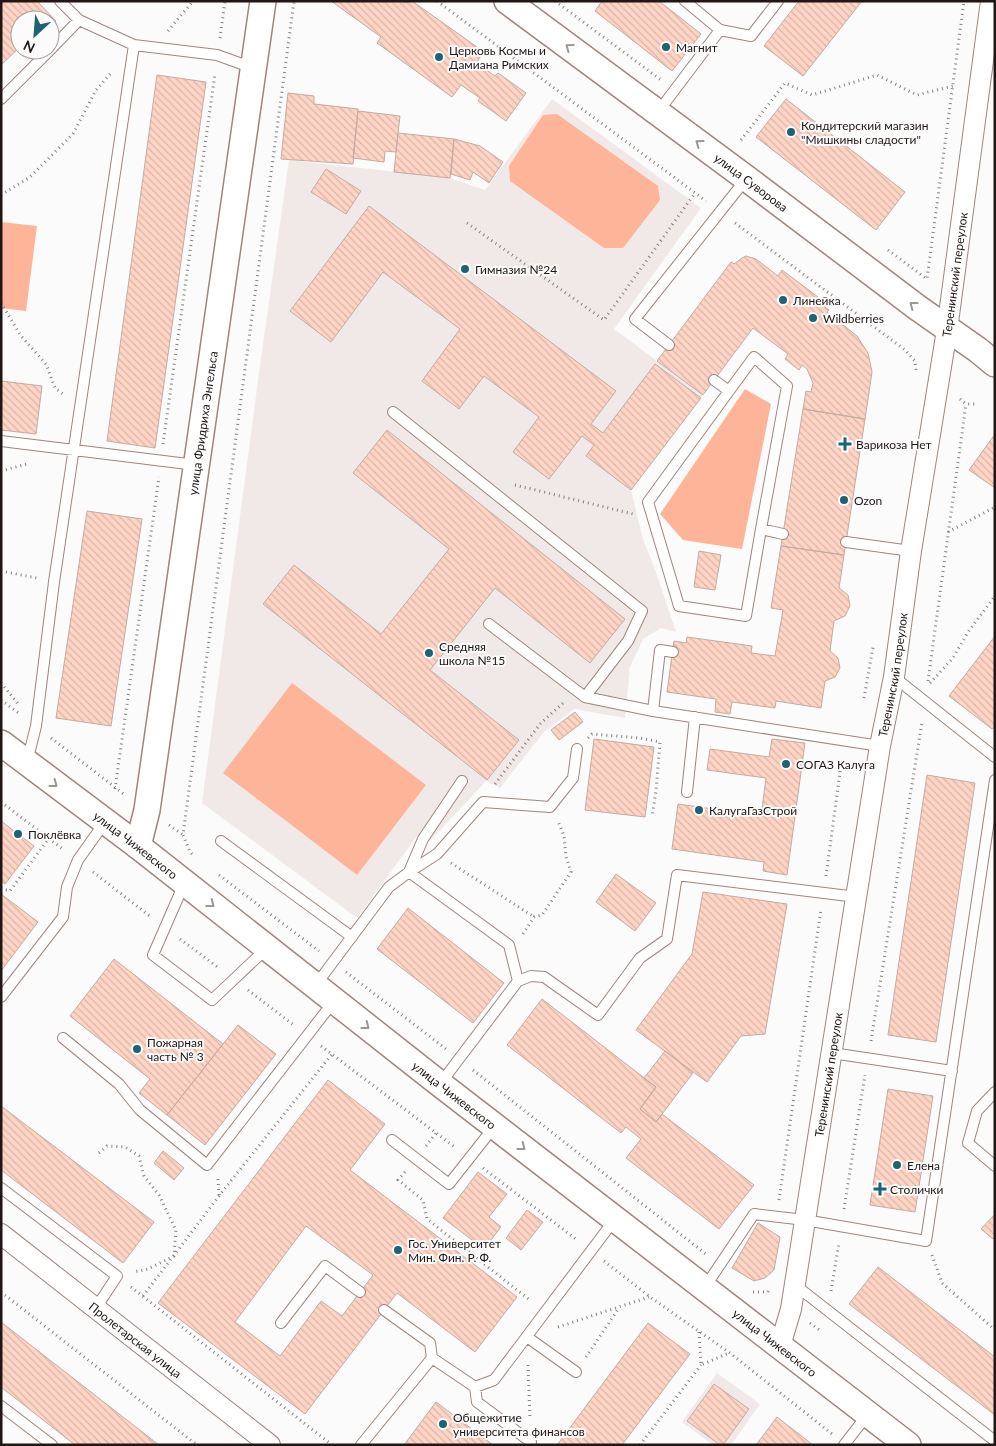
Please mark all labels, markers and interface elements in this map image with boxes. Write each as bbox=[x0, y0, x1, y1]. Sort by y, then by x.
north arrow bbox=[10, 10, 60, 60]
text: N bbox=[21, 37, 38, 57]
place label: Магнит bbox=[676, 40, 718, 55]
marker: Магнит bbox=[660, 41, 672, 53]
place label: Церковь Космы и Дамиана Римских bbox=[449, 43, 549, 72]
one-way arrow bbox=[565, 44, 575, 53]
marker: Церковь Космы и Дамиана Римских bbox=[433, 51, 445, 63]
place label: Кондитерский магазин "Мишкины сладости" bbox=[801, 118, 929, 147]
marker: Кондитерский магазин "Мишкины сладости" bbox=[785, 126, 797, 138]
one-way arrow bbox=[696, 141, 705, 149]
street label: улица Суворова bbox=[711, 150, 791, 215]
street label: Теренинский переулок bbox=[938, 210, 970, 338]
place label: Гимназия №24 bbox=[475, 262, 557, 277]
marker: Гимназия №24 bbox=[459, 263, 471, 275]
place label: Линейка bbox=[792, 293, 841, 308]
marker: Линейка bbox=[777, 294, 789, 306]
one-way arrow bbox=[910, 302, 919, 310]
place label: Wildberries bbox=[823, 311, 884, 326]
marker: Wildberries bbox=[807, 312, 819, 324]
street label: улица Фридриха Энгельса bbox=[185, 350, 220, 496]
marker: Варикоза Нет bbox=[838, 437, 852, 451]
place label: Варикоза Нет bbox=[856, 437, 932, 452]
place label: Ozon bbox=[854, 493, 882, 508]
marker: Ozon bbox=[838, 494, 850, 506]
street label: Теренинский переулок bbox=[875, 611, 910, 738]
place label: Средняя школа №15 bbox=[439, 639, 505, 668]
marker: Средняя школа №15 bbox=[423, 647, 435, 659]
place label: СОГАЗ Калуга bbox=[796, 757, 875, 772]
marker: СОГАЗ Калуга bbox=[780, 758, 792, 770]
one-way arrow bbox=[48, 778, 57, 786]
place label: КалугаГазСтрой bbox=[709, 803, 797, 818]
marker: КалугаГазСтрой bbox=[693, 804, 705, 816]
street label: улица Чижевского bbox=[91, 808, 181, 882]
place label: Поклёвка bbox=[28, 827, 81, 842]
marker: Поклёвка bbox=[12, 828, 24, 840]
one-way arrow bbox=[205, 898, 214, 906]
street label: Теренинский переулок bbox=[811, 1010, 845, 1138]
one-way arrow bbox=[360, 1020, 369, 1028]
place label: Пожарная часть № 3 bbox=[147, 1035, 204, 1064]
marker: Пожарная часть № 3 bbox=[131, 1043, 143, 1055]
street label: улица Чижевского bbox=[409, 1058, 500, 1132]
one-way arrow bbox=[516, 1141, 526, 1150]
place label: Елена bbox=[907, 1158, 940, 1173]
marker: Елена bbox=[891, 1159, 903, 1171]
place label: Столички bbox=[890, 1182, 944, 1197]
marker: Столички bbox=[874, 1183, 886, 1195]
place label: Гос. Университет Мин. Фин. Р. Ф. bbox=[408, 1236, 501, 1265]
marker: Гос. Университет Мин. Фин. Р. Ф. bbox=[392, 1244, 404, 1256]
street label: Пролетарская улица bbox=[86, 1299, 185, 1381]
street label: улица Чижевского bbox=[730, 1305, 820, 1380]
place label: Общежитие университета финансов bbox=[453, 1410, 585, 1439]
marker: Общежитие университета финансов bbox=[437, 1418, 449, 1430]

